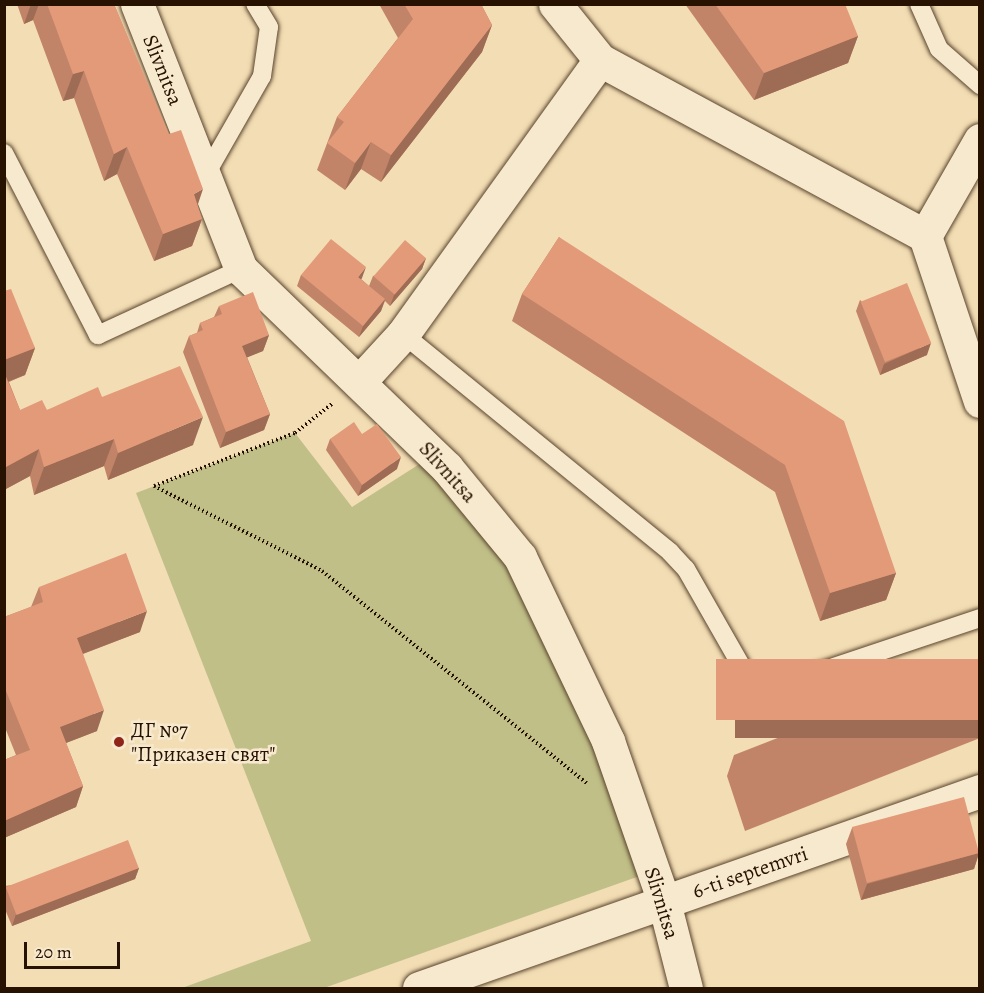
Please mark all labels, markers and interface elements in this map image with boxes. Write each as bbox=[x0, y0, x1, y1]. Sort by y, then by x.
street label: Slivnitsa bbox=[137, 31, 189, 109]
street label: Slivnitsa bbox=[414, 436, 482, 508]
place label: ДГ №7 "Приказен свят" bbox=[131, 717, 275, 767]
marker: ДГ №7 "Приказен свят" bbox=[112, 735, 126, 749]
street label: 6-ti septemvri bbox=[689, 840, 811, 904]
street label: Slivnitsa bbox=[639, 864, 685, 942]
scale bar bbox=[27, 930, 123, 968]
text: 20 m bbox=[35, 940, 72, 964]

